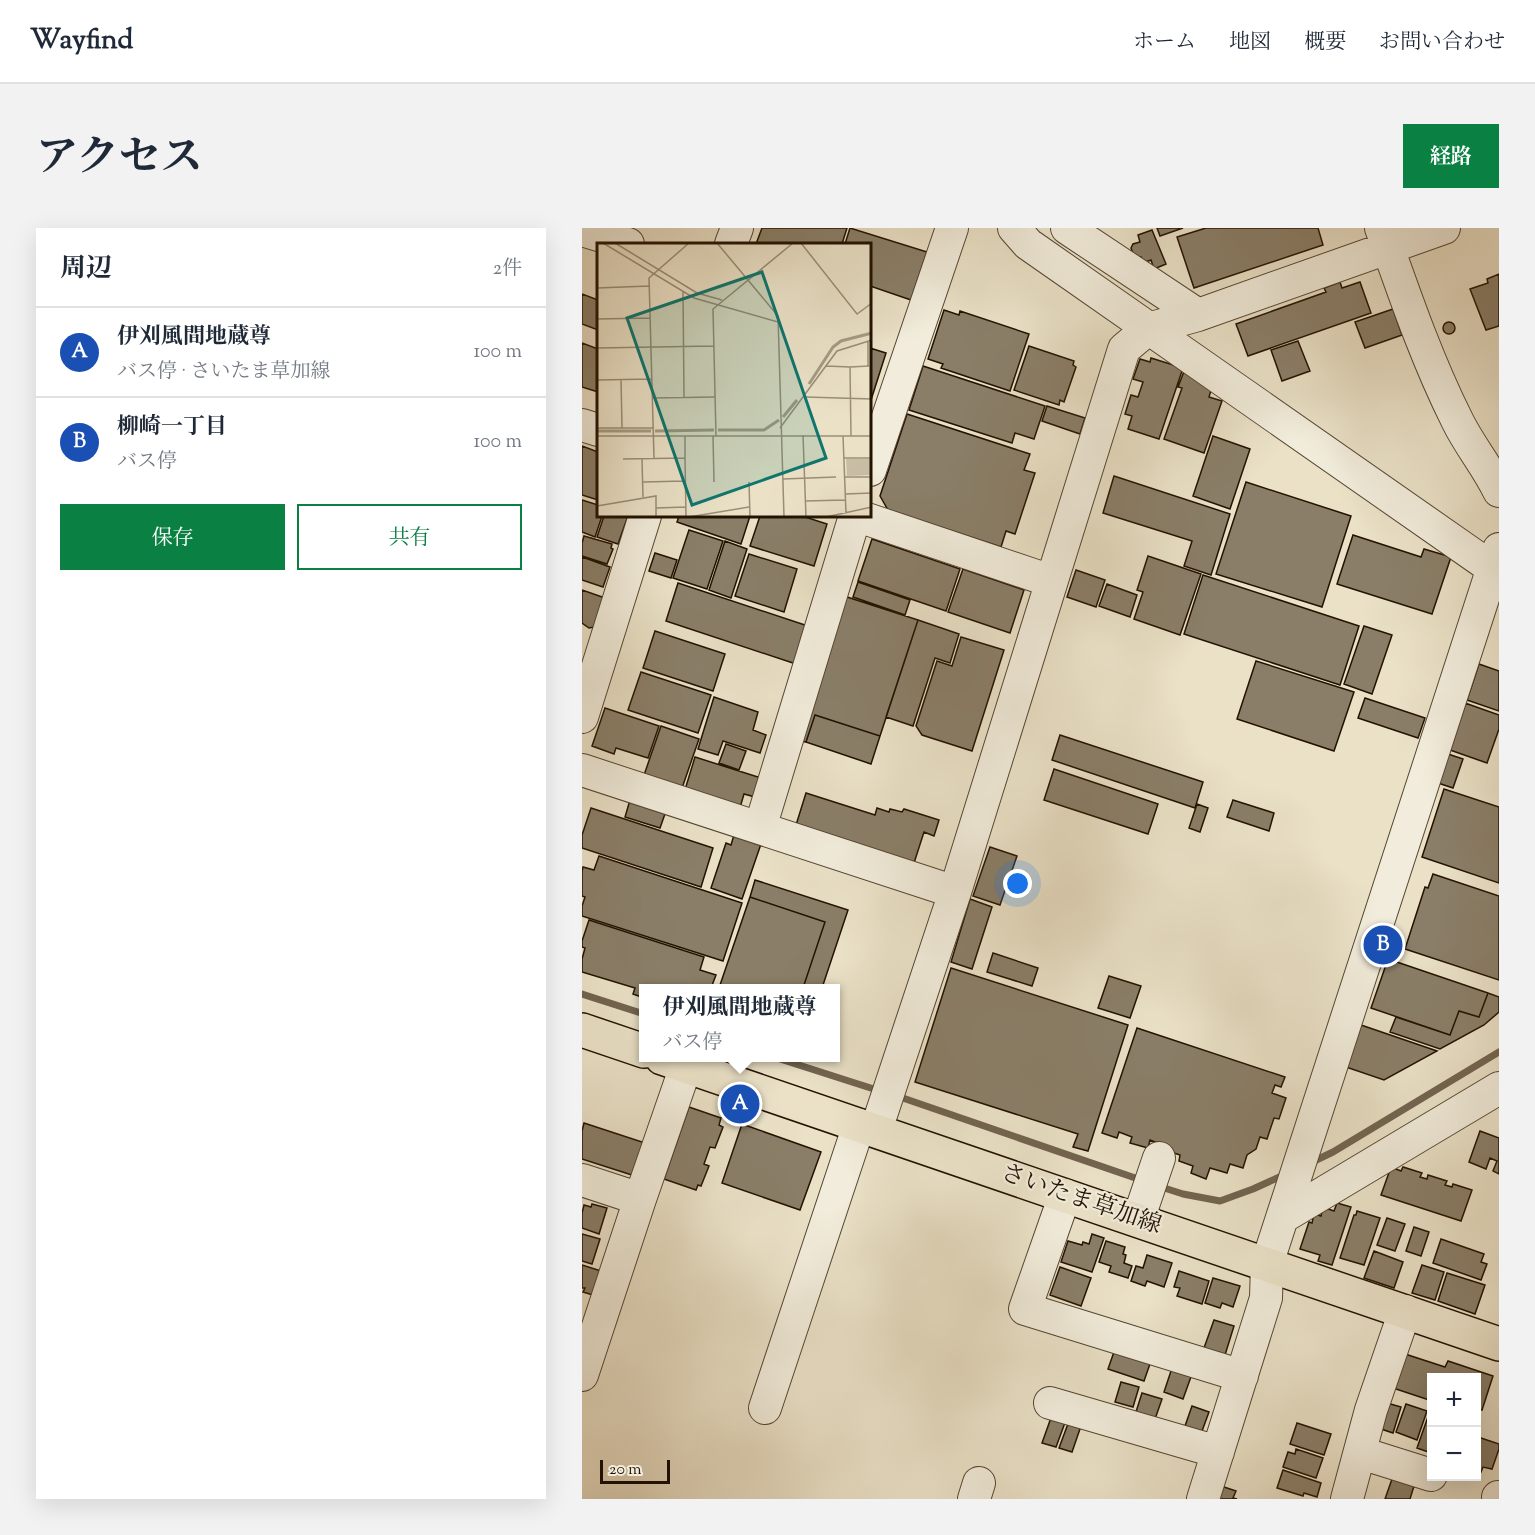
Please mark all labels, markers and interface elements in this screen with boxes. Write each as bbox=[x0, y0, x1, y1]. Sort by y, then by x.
text: Wayfind bbox=[30, 21, 133, 61]
text: ホーム bbox=[1133, 28, 1196, 58]
text: 地図 bbox=[1229, 28, 1271, 58]
text: 概要 bbox=[1304, 28, 1346, 58]
text: お問い合わせ bbox=[1379, 28, 1505, 58]
button: 経路 bbox=[1403, 124, 1499, 188]
text: アクセス bbox=[36, 130, 203, 190]
inset map bbox=[597, 243, 872, 518]
text: 周辺 bbox=[60, 251, 112, 288]
text: 2件 bbox=[493, 255, 522, 284]
text: 伊刈風間地蔵尊 bbox=[117, 322, 271, 354]
text: A bbox=[71, 338, 88, 367]
text: 100 m bbox=[473, 338, 522, 367]
text: バス停 · さいたま草加線 bbox=[117, 358, 331, 387]
text: 柳崎一丁目 bbox=[117, 412, 227, 444]
text: B bbox=[73, 428, 86, 457]
text: 100 m bbox=[473, 428, 522, 457]
text: バス停 bbox=[117, 448, 177, 477]
button: 保存 bbox=[60, 504, 285, 570]
button: 共有 bbox=[297, 504, 522, 570]
your location bbox=[1003, 869, 1032, 898]
pin: B bbox=[1364, 922, 1402, 968]
popup bbox=[639, 984, 840, 1062]
text: 伊刈風間地蔵尊 bbox=[662, 993, 817, 1025]
text: バス停 bbox=[662, 1029, 722, 1058]
pin: A bbox=[720, 1082, 760, 1126]
street label: さいたま草加線 bbox=[996, 1157, 1166, 1243]
map controls bbox=[1427, 1373, 1481, 1481]
button: + bbox=[1427, 1373, 1481, 1427]
button: − bbox=[1427, 1427, 1481, 1481]
scale bar bbox=[600, 1457, 670, 1484]
text: 20 m bbox=[609, 1459, 642, 1482]

